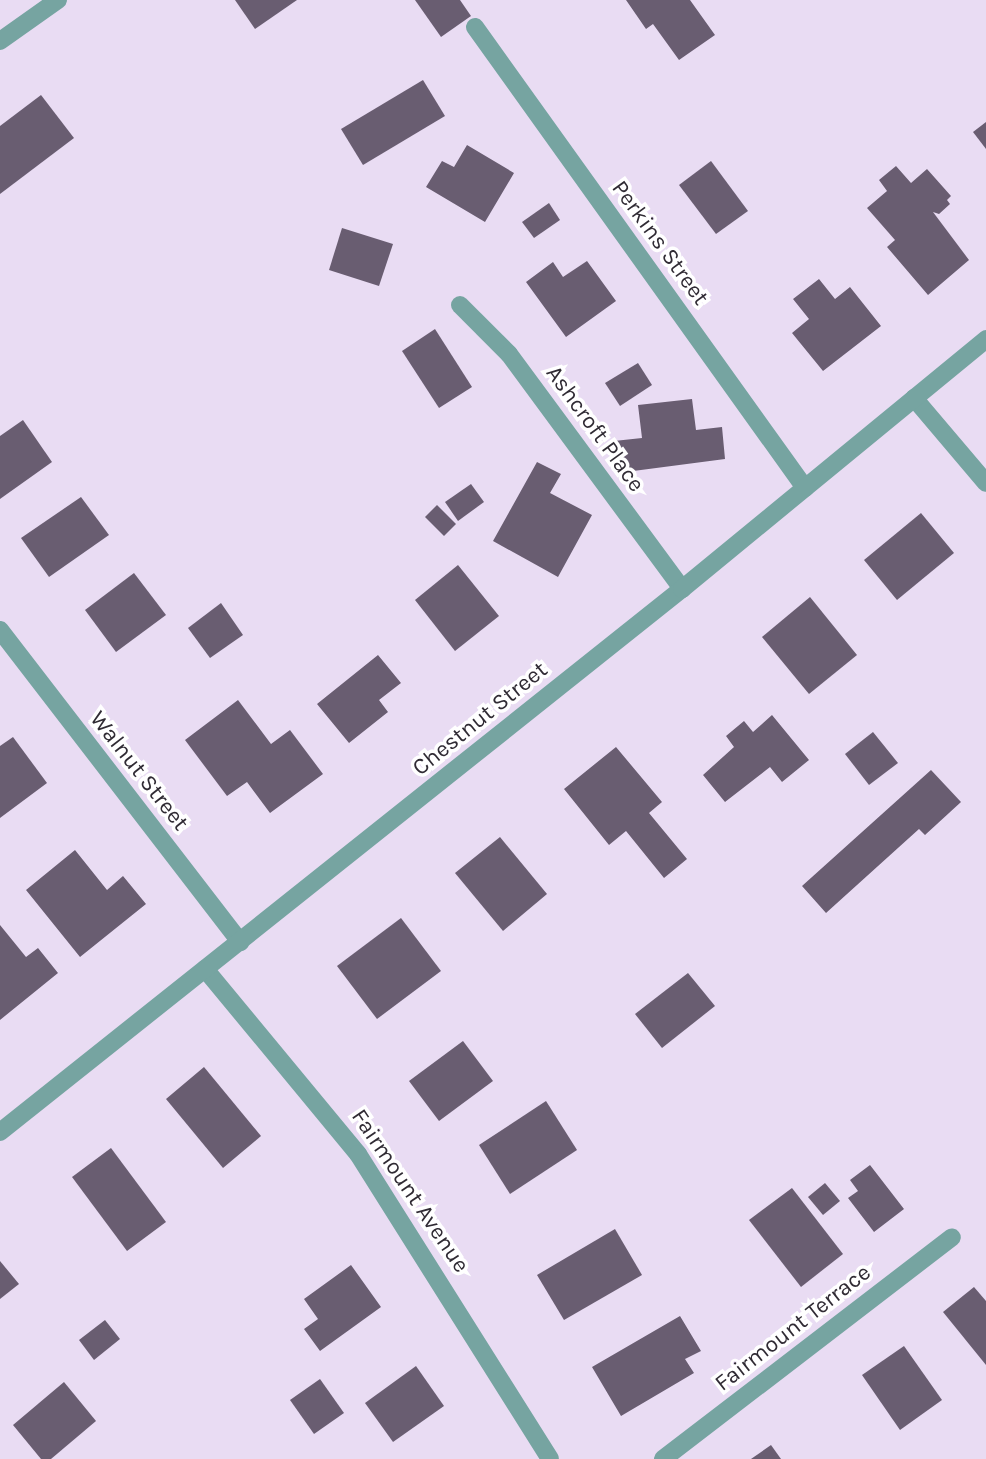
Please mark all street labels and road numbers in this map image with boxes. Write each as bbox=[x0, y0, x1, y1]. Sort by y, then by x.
street label: Perkins Street bbox=[606, 175, 714, 311]
street label: Ashcroft Place bbox=[540, 360, 650, 498]
street label: Chestnut Street bbox=[407, 656, 553, 782]
street label: Walnut Street bbox=[84, 706, 194, 836]
street label: Fairmount Avenue bbox=[345, 1104, 475, 1278]
street label: Fairmount Terrace bbox=[710, 1259, 876, 1397]

